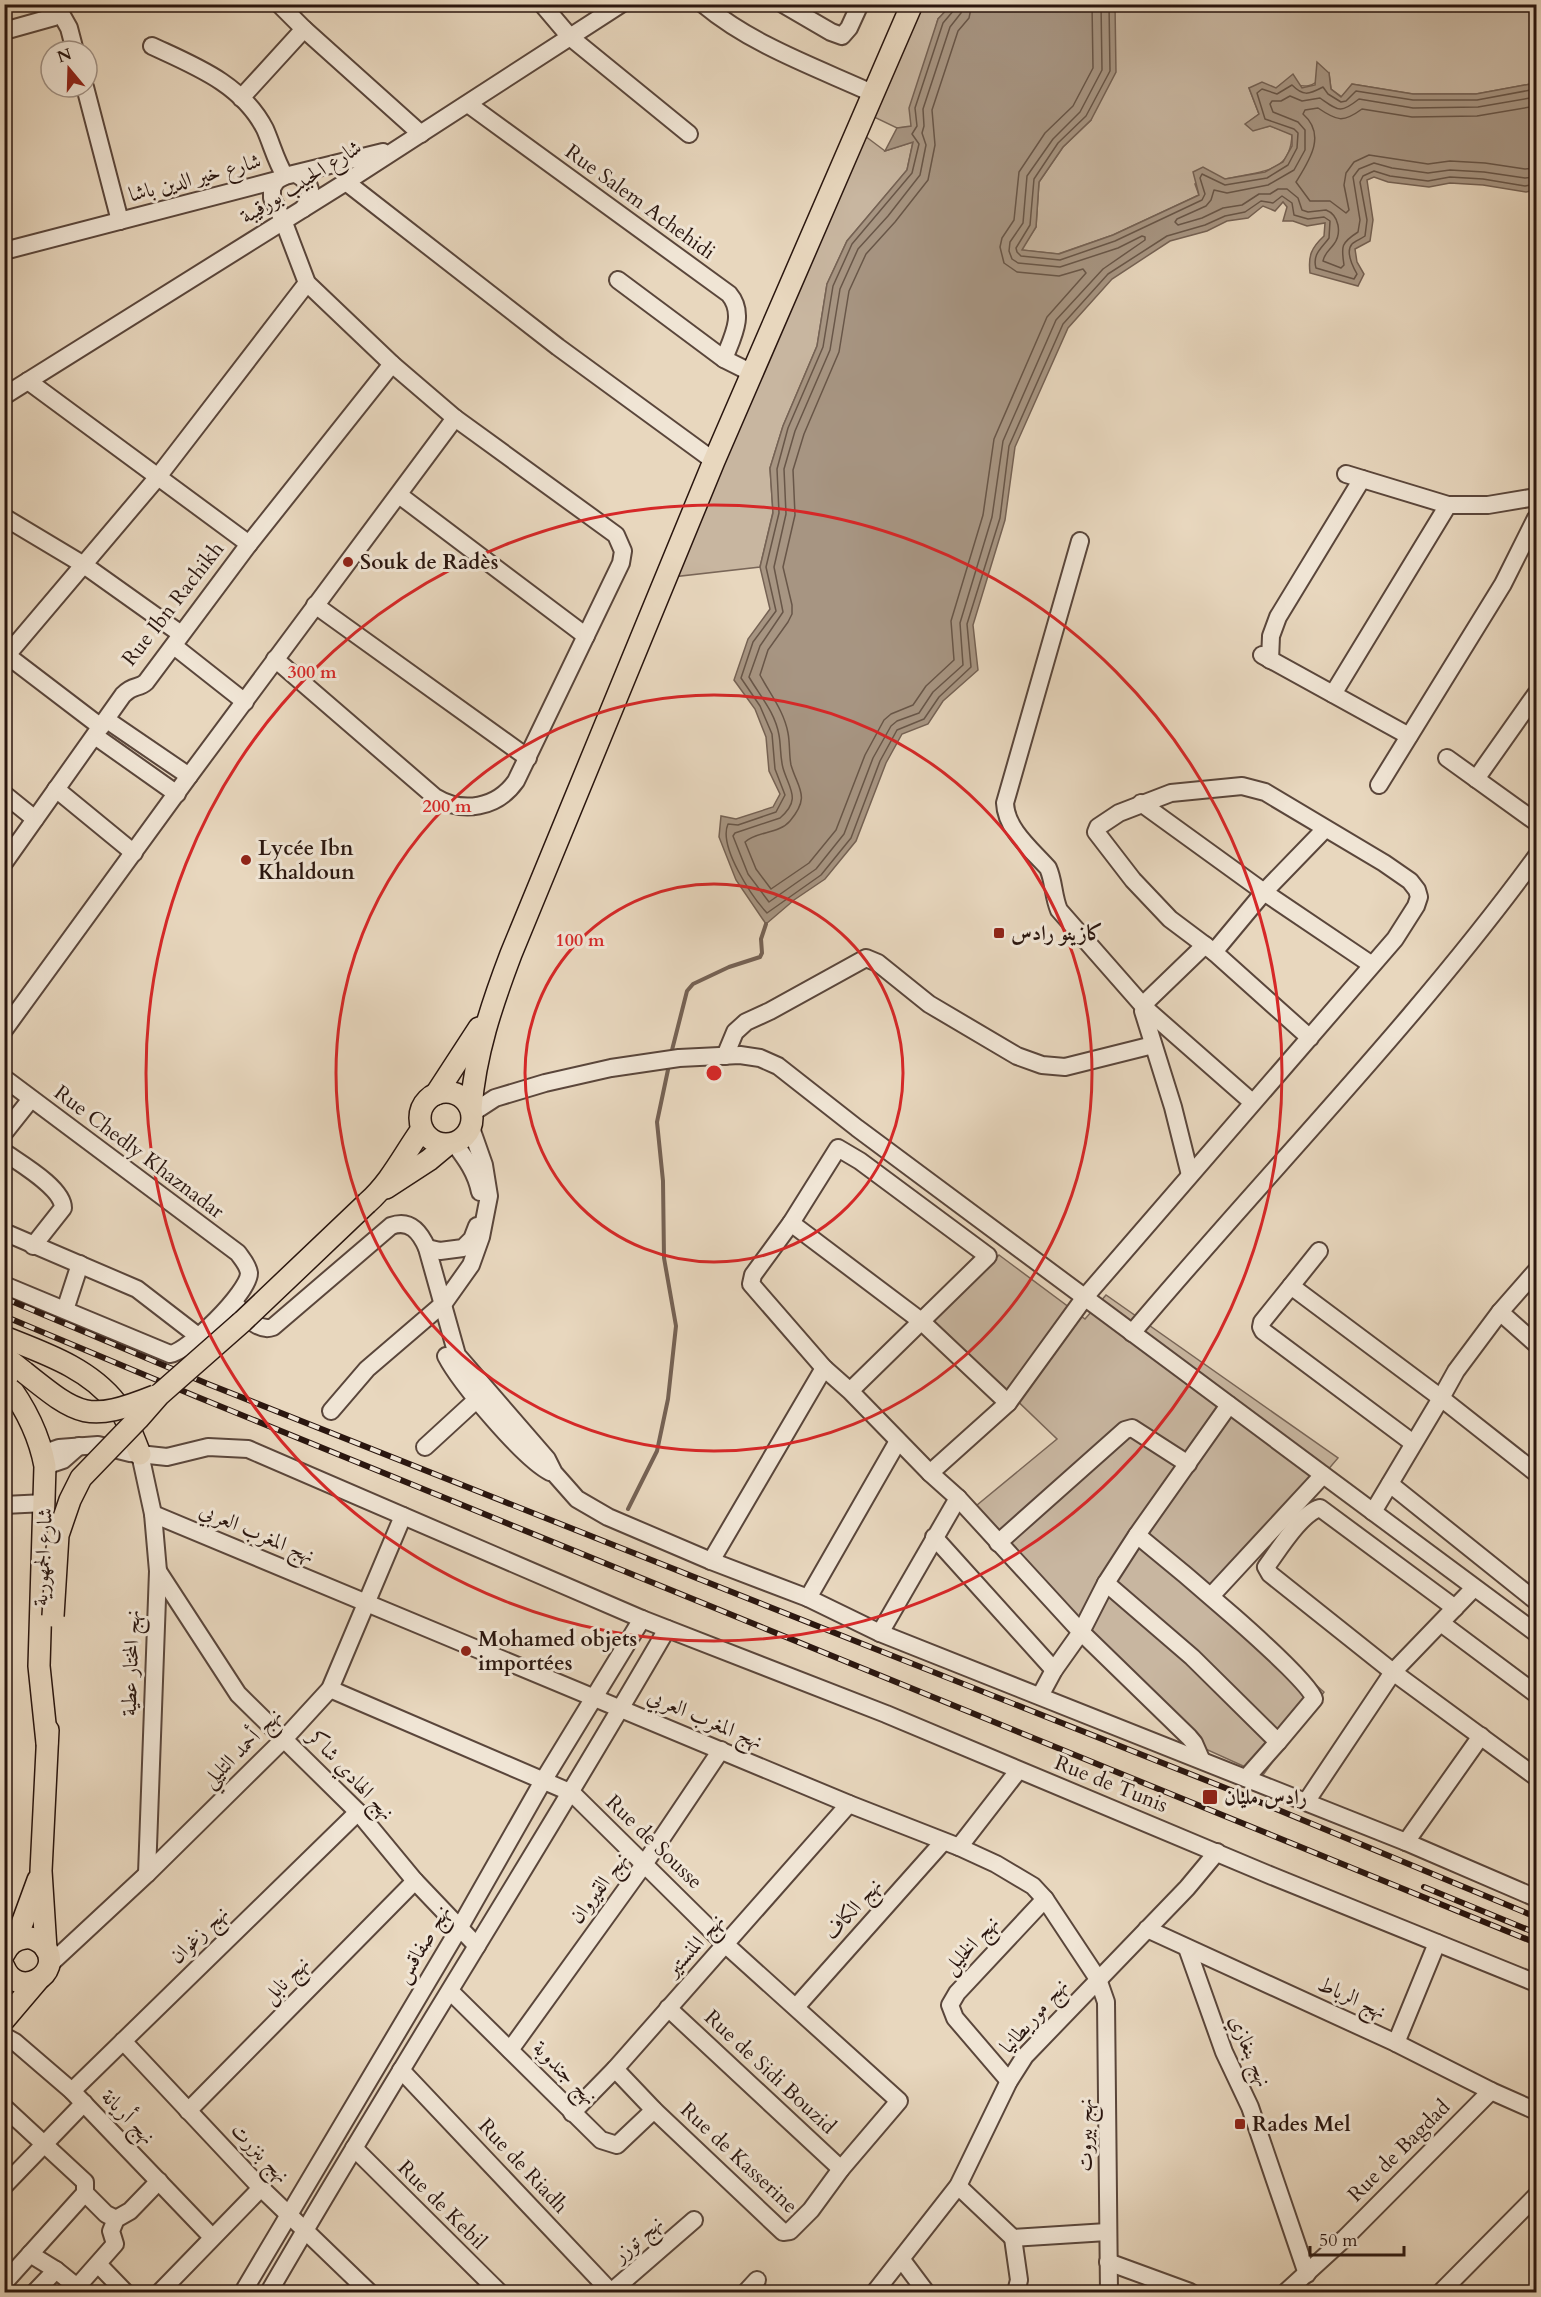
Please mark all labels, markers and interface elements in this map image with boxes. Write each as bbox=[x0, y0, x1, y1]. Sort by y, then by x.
north arrow bbox=[39, 39, 99, 99]
text: N bbox=[54, 43, 75, 68]
street label: شارع الحبيب بورقيبة bbox=[235, 133, 369, 234]
street label: Rue Salem Achehidi bbox=[559, 138, 721, 266]
street label: شارع خير الدين باشا bbox=[126, 146, 265, 212]
street label: Rue Ibn Rachikh bbox=[115, 535, 231, 672]
place label: Souk de Radès bbox=[360, 548, 499, 577]
marker: Souk de Radès bbox=[341, 555, 355, 569]
text: 300 m bbox=[287, 660, 337, 685]
text: 200 m bbox=[422, 794, 472, 819]
place label: Lycée Ibn Khaldoun bbox=[258, 834, 355, 887]
marker: Lycée Ibn Khaldoun bbox=[239, 853, 253, 867]
place label: كازينو رادس bbox=[1011, 919, 1103, 948]
marker: كازينو رادس bbox=[992, 926, 1006, 940]
text: 100 m bbox=[555, 928, 605, 953]
centre of rings bbox=[704, 1063, 724, 1083]
street label: Rue Chedly Khaznadar bbox=[48, 1078, 230, 1226]
street label: نهج المغرب العربي bbox=[193, 1496, 319, 1574]
street label: شارع الجمهورية bbox=[26, 1507, 63, 1607]
street label: نهج المختار عطية bbox=[115, 1609, 151, 1717]
place label: Mohamed objets importées bbox=[478, 1625, 637, 1678]
marker: Mohamed objets importées bbox=[459, 1644, 473, 1658]
street label: نهج المغرب العربي bbox=[641, 1682, 767, 1760]
street label: نهج أحمد التليلي bbox=[195, 1701, 292, 1798]
street label: نهج الهادي شاكر bbox=[297, 1722, 401, 1830]
street label: Rue de Tunis bbox=[1050, 1748, 1172, 1820]
place label: رادس مليان bbox=[1224, 1783, 1307, 1812]
street label: Rue de Sousse bbox=[599, 1788, 709, 1896]
marker: رادس مليان bbox=[1201, 1788, 1219, 1806]
street label: نهج القيروان bbox=[562, 1846, 639, 1932]
street label: نهج الكاف bbox=[817, 1872, 892, 1949]
street label: نهج زغوان bbox=[163, 1899, 238, 1973]
street label: نهج صفاقس bbox=[388, 1899, 461, 1991]
street label: نهج المنستير bbox=[657, 1907, 734, 1987]
street label: نهج الخليل bbox=[936, 1909, 1009, 1984]
street label: نهج نابل bbox=[256, 1950, 319, 2013]
street label: نهج الرباط bbox=[1311, 1970, 1391, 2030]
street label: نهج موريطانيا bbox=[993, 1972, 1078, 2062]
street label: Rue de Sidi Bouzid bbox=[698, 2003, 842, 2141]
street label: نهج بنغازي bbox=[1218, 2010, 1278, 2093]
street label: نهج جندوبة bbox=[523, 2034, 604, 2115]
street label: نهج أريانة bbox=[91, 2082, 162, 2154]
street label: Rue de Bagdad bbox=[1341, 2093, 1457, 2209]
street label: Rue de Kasserine bbox=[674, 2096, 804, 2220]
street label: نهج بيروت bbox=[1071, 2098, 1104, 2172]
place label: Rades Mel bbox=[1252, 2110, 1351, 2139]
street label: Rue de Riadh bbox=[472, 2112, 575, 2220]
street label: نهج بنزرت bbox=[221, 2116, 296, 2192]
marker: Rades Mel bbox=[1233, 2117, 1247, 2131]
street label: Rue de Kebil bbox=[391, 2154, 493, 2256]
street label: نهج توزر bbox=[605, 2209, 672, 2273]
scale bar bbox=[1310, 2219, 1404, 2257]
text: 50 m bbox=[1319, 2228, 1358, 2253]

